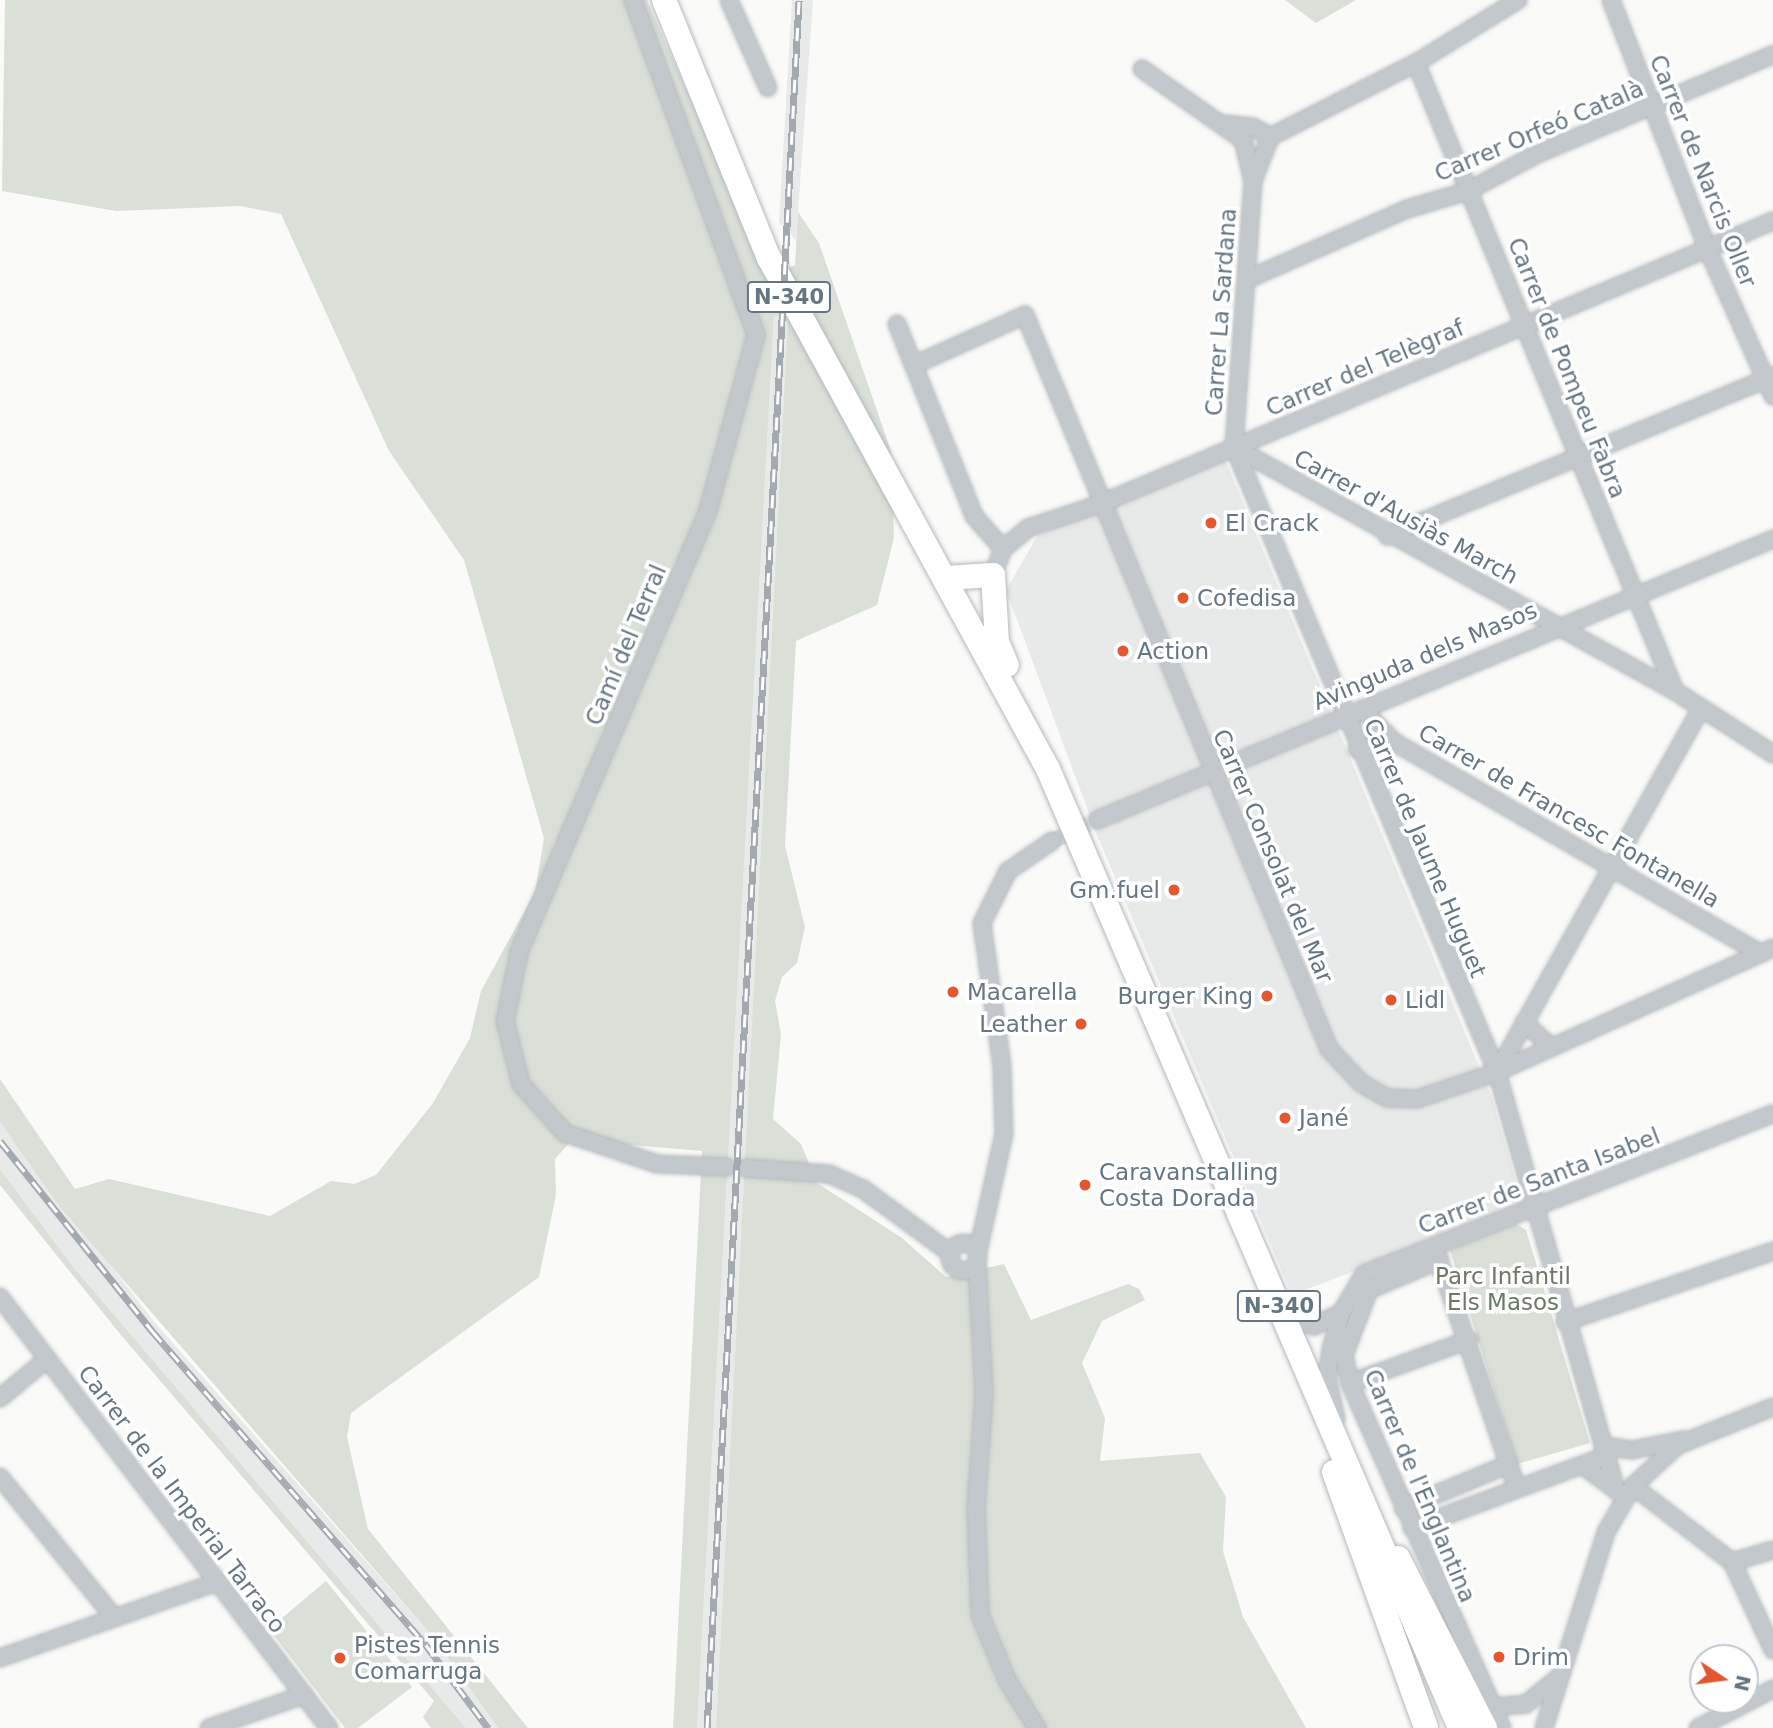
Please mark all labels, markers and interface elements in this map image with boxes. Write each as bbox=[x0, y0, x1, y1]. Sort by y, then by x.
street label: Carrer de Narcis Oller bbox=[1644, 51, 1762, 291]
street label: Carrer Orfeó Català bbox=[1431, 75, 1647, 187]
street label: Carrer La Sardana bbox=[1200, 207, 1242, 417]
street label: Carrer de Pompeu Fabra bbox=[1502, 234, 1632, 502]
road number: N-340 bbox=[745, 280, 833, 314]
street label: Carrer del Telègraf bbox=[1262, 314, 1468, 422]
street label: Carrer d'Ausiàs March bbox=[1289, 444, 1523, 590]
place label: El Crack bbox=[1225, 509, 1319, 537]
marker: El Crack bbox=[1203, 515, 1219, 531]
street label: Camí del Terral bbox=[580, 560, 672, 730]
place label: Cofedisa bbox=[1197, 584, 1296, 612]
marker: Cofedisa bbox=[1175, 590, 1191, 606]
street label: Avinguda dels Masos bbox=[1309, 596, 1541, 716]
place label: Action bbox=[1137, 637, 1209, 665]
marker: Action bbox=[1115, 643, 1131, 659]
street label: Carrer de Jaume Huguet bbox=[1358, 714, 1492, 982]
street label: Carrer de Francesc Fontanella bbox=[1413, 718, 1725, 914]
street label: Carrer Consolat del Mar bbox=[1207, 725, 1339, 987]
place label: Gm.fuel bbox=[1069, 876, 1160, 904]
marker: Gm.fuel bbox=[1166, 882, 1182, 898]
place label: Macarella bbox=[967, 978, 1078, 1006]
place label: Burger King bbox=[1117, 982, 1253, 1010]
marker: Macarella bbox=[945, 984, 961, 1000]
place label: Lidl bbox=[1405, 986, 1445, 1014]
marker: Burger King bbox=[1259, 988, 1275, 1004]
marker: Lidl bbox=[1383, 992, 1399, 1008]
place label: Leather bbox=[979, 1010, 1067, 1038]
marker: Leather bbox=[1073, 1016, 1089, 1032]
place label: Jané bbox=[1299, 1104, 1349, 1132]
marker: Jané bbox=[1277, 1110, 1293, 1126]
street label: Carrer de Santa Isabel bbox=[1414, 1122, 1664, 1240]
place label: Caravanstalling Costa Dorada bbox=[1099, 1158, 1278, 1212]
marker: Caravanstalling Costa Dorada bbox=[1077, 1177, 1093, 1193]
park label: Parc Infantil Els Masos bbox=[1435, 1262, 1571, 1316]
road number: N-340 bbox=[1235, 1288, 1323, 1324]
street label: Carrer de la Imperial Tarraco bbox=[72, 1360, 292, 1638]
street label: Carrer de l'Englantina bbox=[1358, 1365, 1482, 1607]
place label: Pistes Tennis Comarruga bbox=[354, 1631, 500, 1685]
place label: Drim bbox=[1513, 1643, 1569, 1671]
north arrow bbox=[1689, 1644, 1759, 1714]
marker: Drim bbox=[1491, 1649, 1507, 1665]
marker: Pistes Tennis Comarruga bbox=[332, 1650, 348, 1666]
text: N bbox=[1730, 1673, 1755, 1693]

